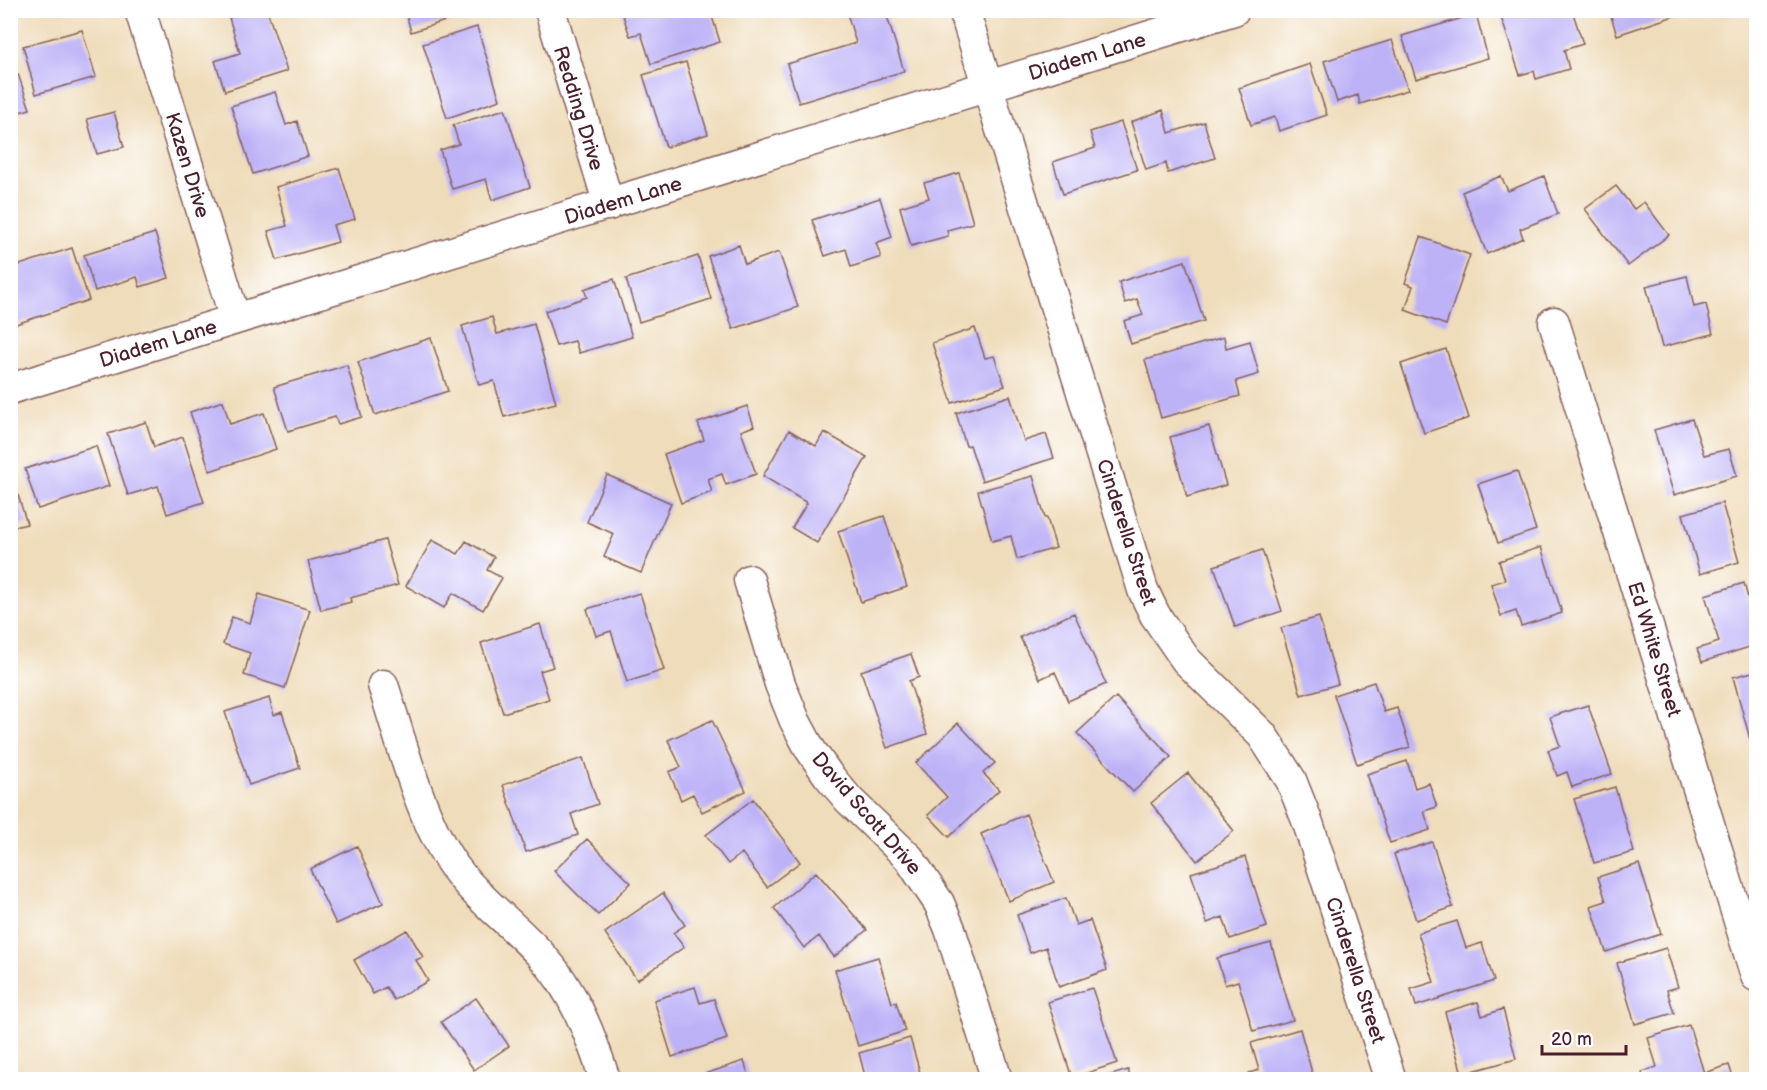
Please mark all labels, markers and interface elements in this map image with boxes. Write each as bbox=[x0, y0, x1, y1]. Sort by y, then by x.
street label: Diadem Lane bbox=[1026, 28, 1149, 86]
street label: Redding Drive bbox=[548, 43, 608, 174]
street label: Kazen Drive bbox=[160, 110, 214, 221]
street label: Diadem Lane bbox=[562, 172, 685, 230]
street label: Diadem Lane bbox=[97, 315, 220, 373]
street label: Cinderella Street bbox=[1091, 456, 1161, 608]
street label: Ed White Street bbox=[1622, 579, 1686, 720]
street label: David Scott Drive bbox=[806, 747, 926, 880]
street label: Cinderella Street bbox=[1320, 894, 1390, 1046]
scale bar bbox=[1542, 1018, 1626, 1056]
text: 20 m bbox=[1551, 1029, 1592, 1050]

